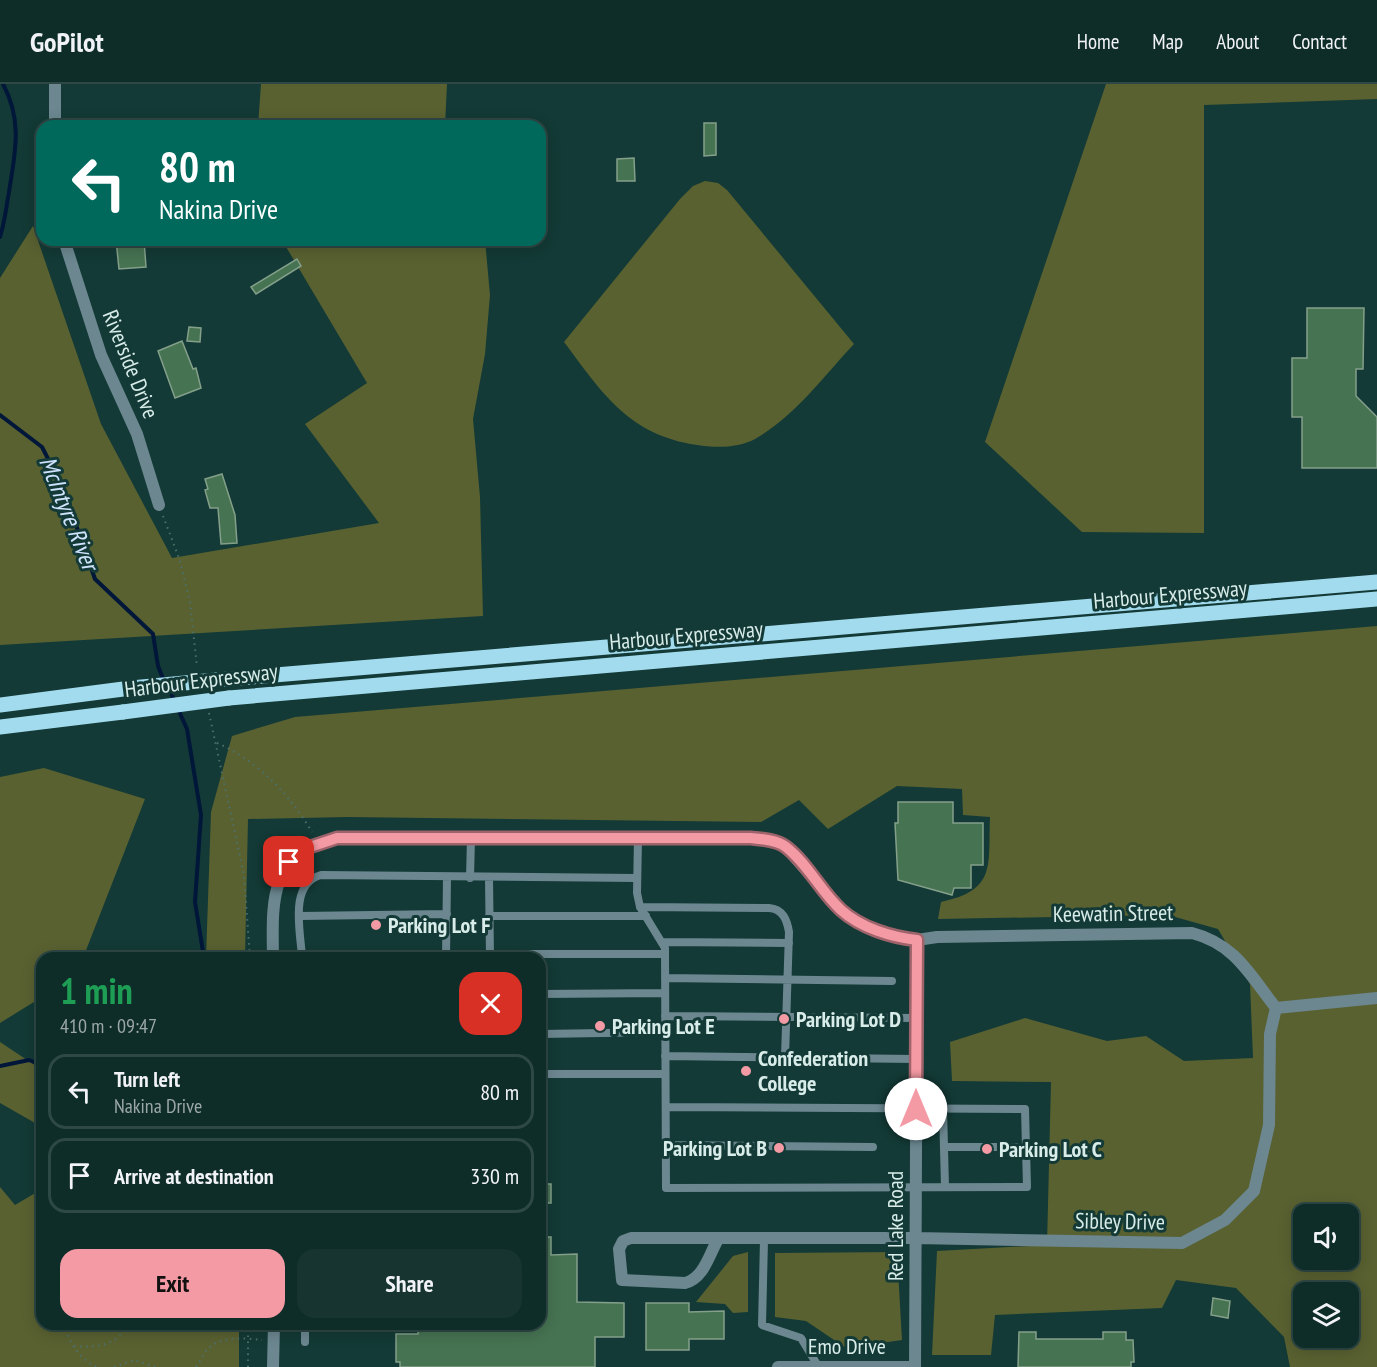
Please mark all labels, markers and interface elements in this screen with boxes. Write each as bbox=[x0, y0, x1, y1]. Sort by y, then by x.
text: GoPilot bbox=[30, 23, 104, 60]
text: Home bbox=[1077, 28, 1119, 55]
text: Map bbox=[1152, 28, 1183, 55]
text: About bbox=[1216, 28, 1259, 55]
text: Contact bbox=[1292, 28, 1347, 55]
text: 80 m bbox=[159, 139, 236, 194]
icon: left bbox=[60, 144, 138, 222]
text: Nakina Drive bbox=[159, 192, 278, 226]
street label: Riverside Drive bbox=[97, 306, 165, 422]
water label: McIntyre River bbox=[32, 452, 107, 577]
street label: Harbour Expressway bbox=[1092, 573, 1249, 615]
street label: Harbour Expressway bbox=[608, 614, 765, 656]
street label: Harbour Expressway bbox=[123, 657, 280, 703]
pin bbox=[263, 836, 314, 887]
icon: arrive bbox=[272, 845, 305, 878]
street label: Keewatin Street bbox=[1053, 898, 1173, 928]
place label: Parking Lot F bbox=[388, 911, 490, 939]
marker: Parking Lot F bbox=[369, 918, 383, 932]
text: 1 min bbox=[60, 967, 133, 1014]
button: close bbox=[459, 972, 522, 1035]
place label: Parking Lot D bbox=[796, 1005, 901, 1033]
place label: Parking Lot E bbox=[612, 1012, 715, 1040]
marker: Parking Lot D bbox=[777, 1012, 791, 1026]
text: 410 m · 09:47 bbox=[60, 1013, 157, 1039]
marker: Parking Lot E bbox=[593, 1019, 607, 1033]
place label: Confederation College bbox=[758, 1044, 868, 1097]
marker: Confederation College bbox=[739, 1064, 753, 1078]
text: Turn left bbox=[114, 1065, 180, 1093]
icon: left bbox=[63, 1075, 96, 1108]
position arrow bbox=[884, 1077, 948, 1141]
text: 80 m bbox=[480, 1078, 519, 1106]
text: Nakina Drive bbox=[114, 1093, 202, 1119]
place label: Parking Lot B bbox=[663, 1134, 767, 1162]
place label: Parking Lot C bbox=[999, 1135, 1102, 1163]
marker: Parking Lot B bbox=[772, 1141, 786, 1155]
marker: Parking Lot C bbox=[980, 1142, 994, 1156]
icon: arrive bbox=[63, 1159, 96, 1192]
text: Arrive at destination bbox=[114, 1162, 274, 1190]
text: 330 m bbox=[470, 1162, 519, 1190]
street label: Red Lake Road bbox=[881, 1171, 909, 1281]
map controls bbox=[1293, 1204, 1359, 1348]
button: sound bbox=[1293, 1204, 1359, 1270]
street label: Sibley Drive bbox=[1075, 1206, 1165, 1236]
button: Exit bbox=[60, 1249, 285, 1318]
button: Share bbox=[297, 1249, 522, 1318]
button: layers bbox=[1293, 1282, 1359, 1348]
street label: Emo Drive bbox=[808, 1332, 886, 1360]

